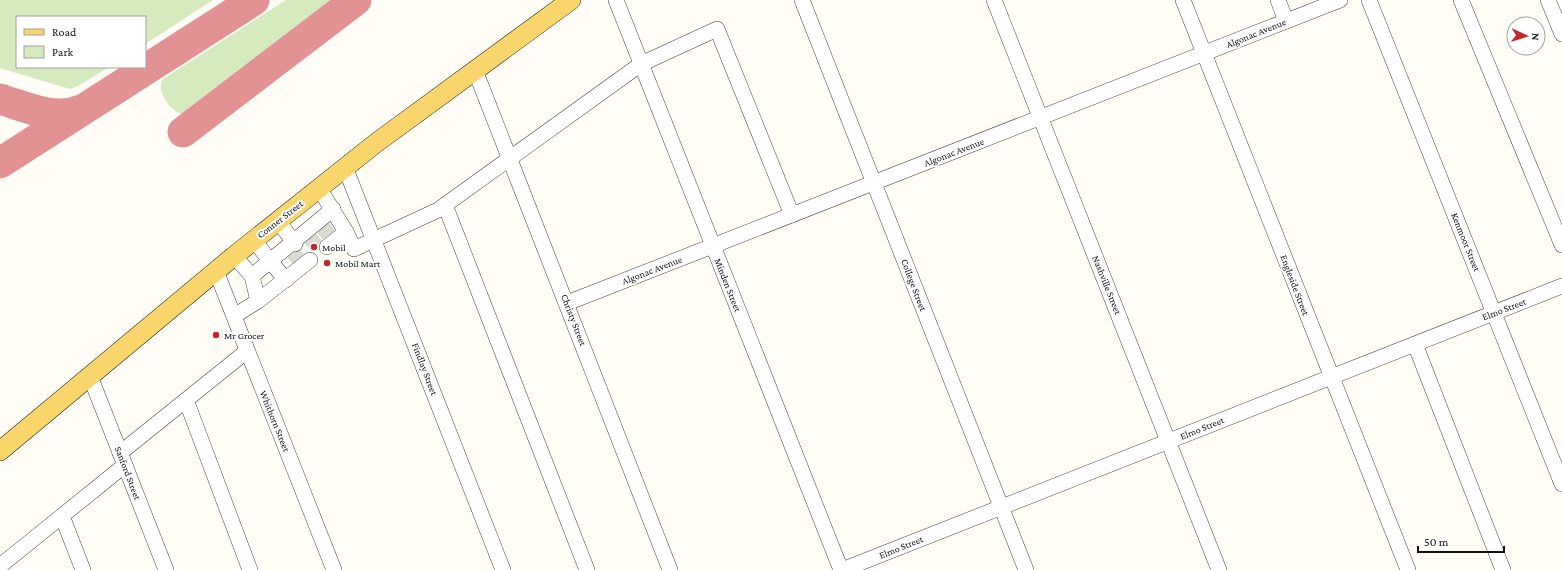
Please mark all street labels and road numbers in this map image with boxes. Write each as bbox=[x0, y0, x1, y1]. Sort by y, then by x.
street label: Algonac Avenue bbox=[1224, 16, 1288, 50]
street label: Algonac Avenue bbox=[922, 135, 986, 169]
street label: Conner Street bbox=[255, 197, 306, 240]
street label: Kenmoor Street bbox=[1449, 211, 1483, 274]
street label: Algonac Avenue bbox=[620, 253, 684, 287]
street label: Engleside Street bbox=[1278, 253, 1312, 318]
street label: Nashville Street bbox=[1090, 254, 1124, 317]
street label: Minden Street bbox=[712, 257, 744, 314]
street label: College Street bbox=[899, 257, 929, 313]
street label: Christy Street bbox=[559, 293, 589, 348]
street label: Elmo Street bbox=[1480, 295, 1528, 322]
street label: Findlay Street bbox=[410, 341, 440, 397]
street label: Whithorn Street bbox=[258, 389, 293, 454]
street label: Elmo Street bbox=[1178, 414, 1226, 442]
street label: Sanford Street bbox=[113, 445, 143, 502]
street label: Elmo Street bbox=[877, 533, 925, 561]

